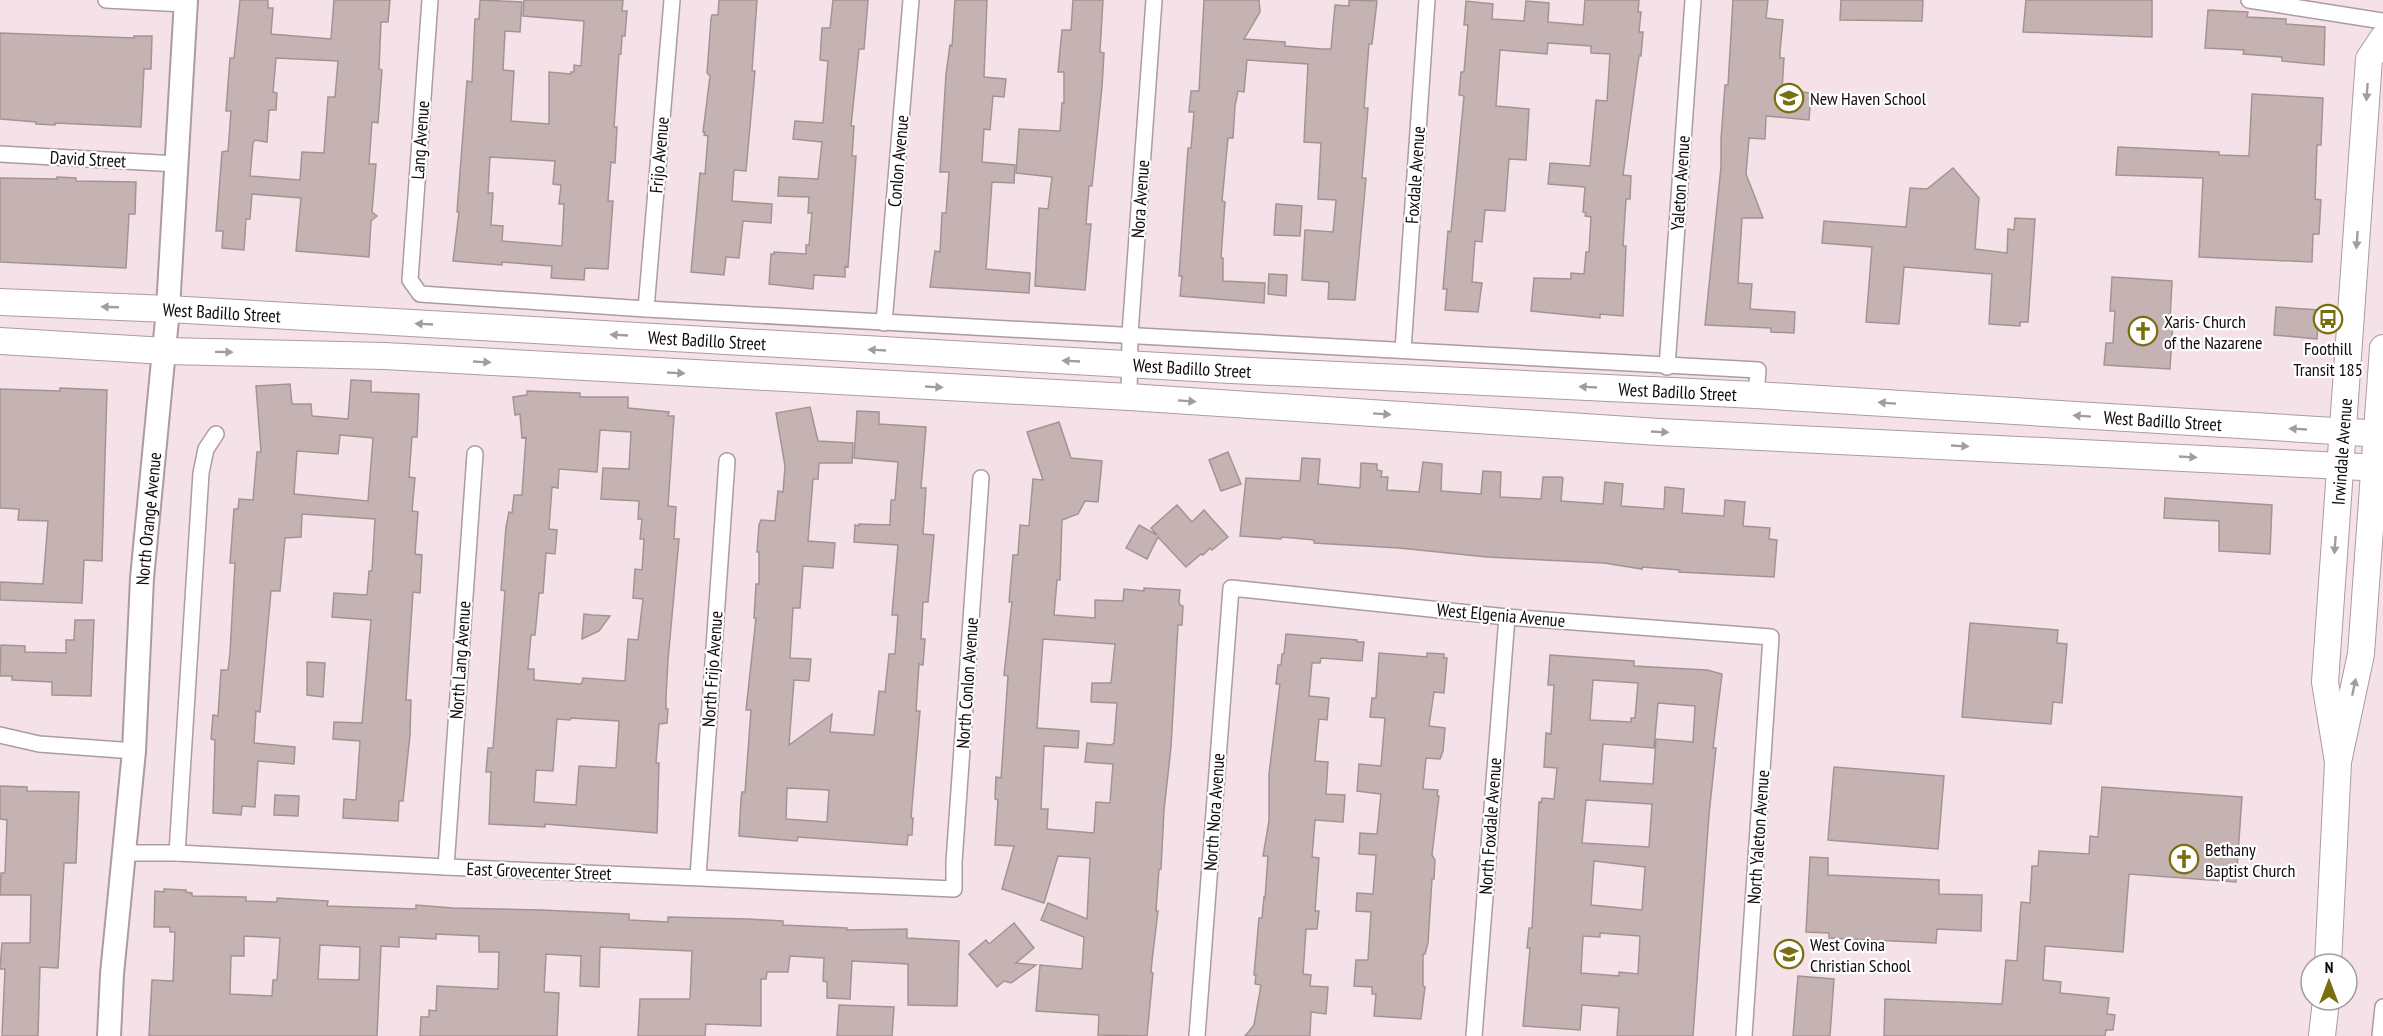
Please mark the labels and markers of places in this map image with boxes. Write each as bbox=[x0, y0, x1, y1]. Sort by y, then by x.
school or university icon: New Haven School bbox=[1773, 82, 1805, 114]
place label: New Haven School bbox=[1810, 87, 1927, 110]
bus stop icon: Foothill Transit 185 bbox=[2312, 303, 2344, 335]
place label: Xaris- Church of the Nazarene bbox=[2164, 310, 2262, 354]
church icon: Xaris- Church of the Nazarene bbox=[2127, 315, 2159, 347]
place label: Foothill Transit 185 bbox=[2293, 337, 2363, 381]
place label: Bethany Baptist Church bbox=[2205, 838, 2295, 882]
church icon: Bethany Baptist Church bbox=[2168, 843, 2200, 875]
place label: West Covina Christian School bbox=[1810, 933, 1911, 977]
school or university icon: West Covina Christian School bbox=[1773, 938, 1805, 970]

